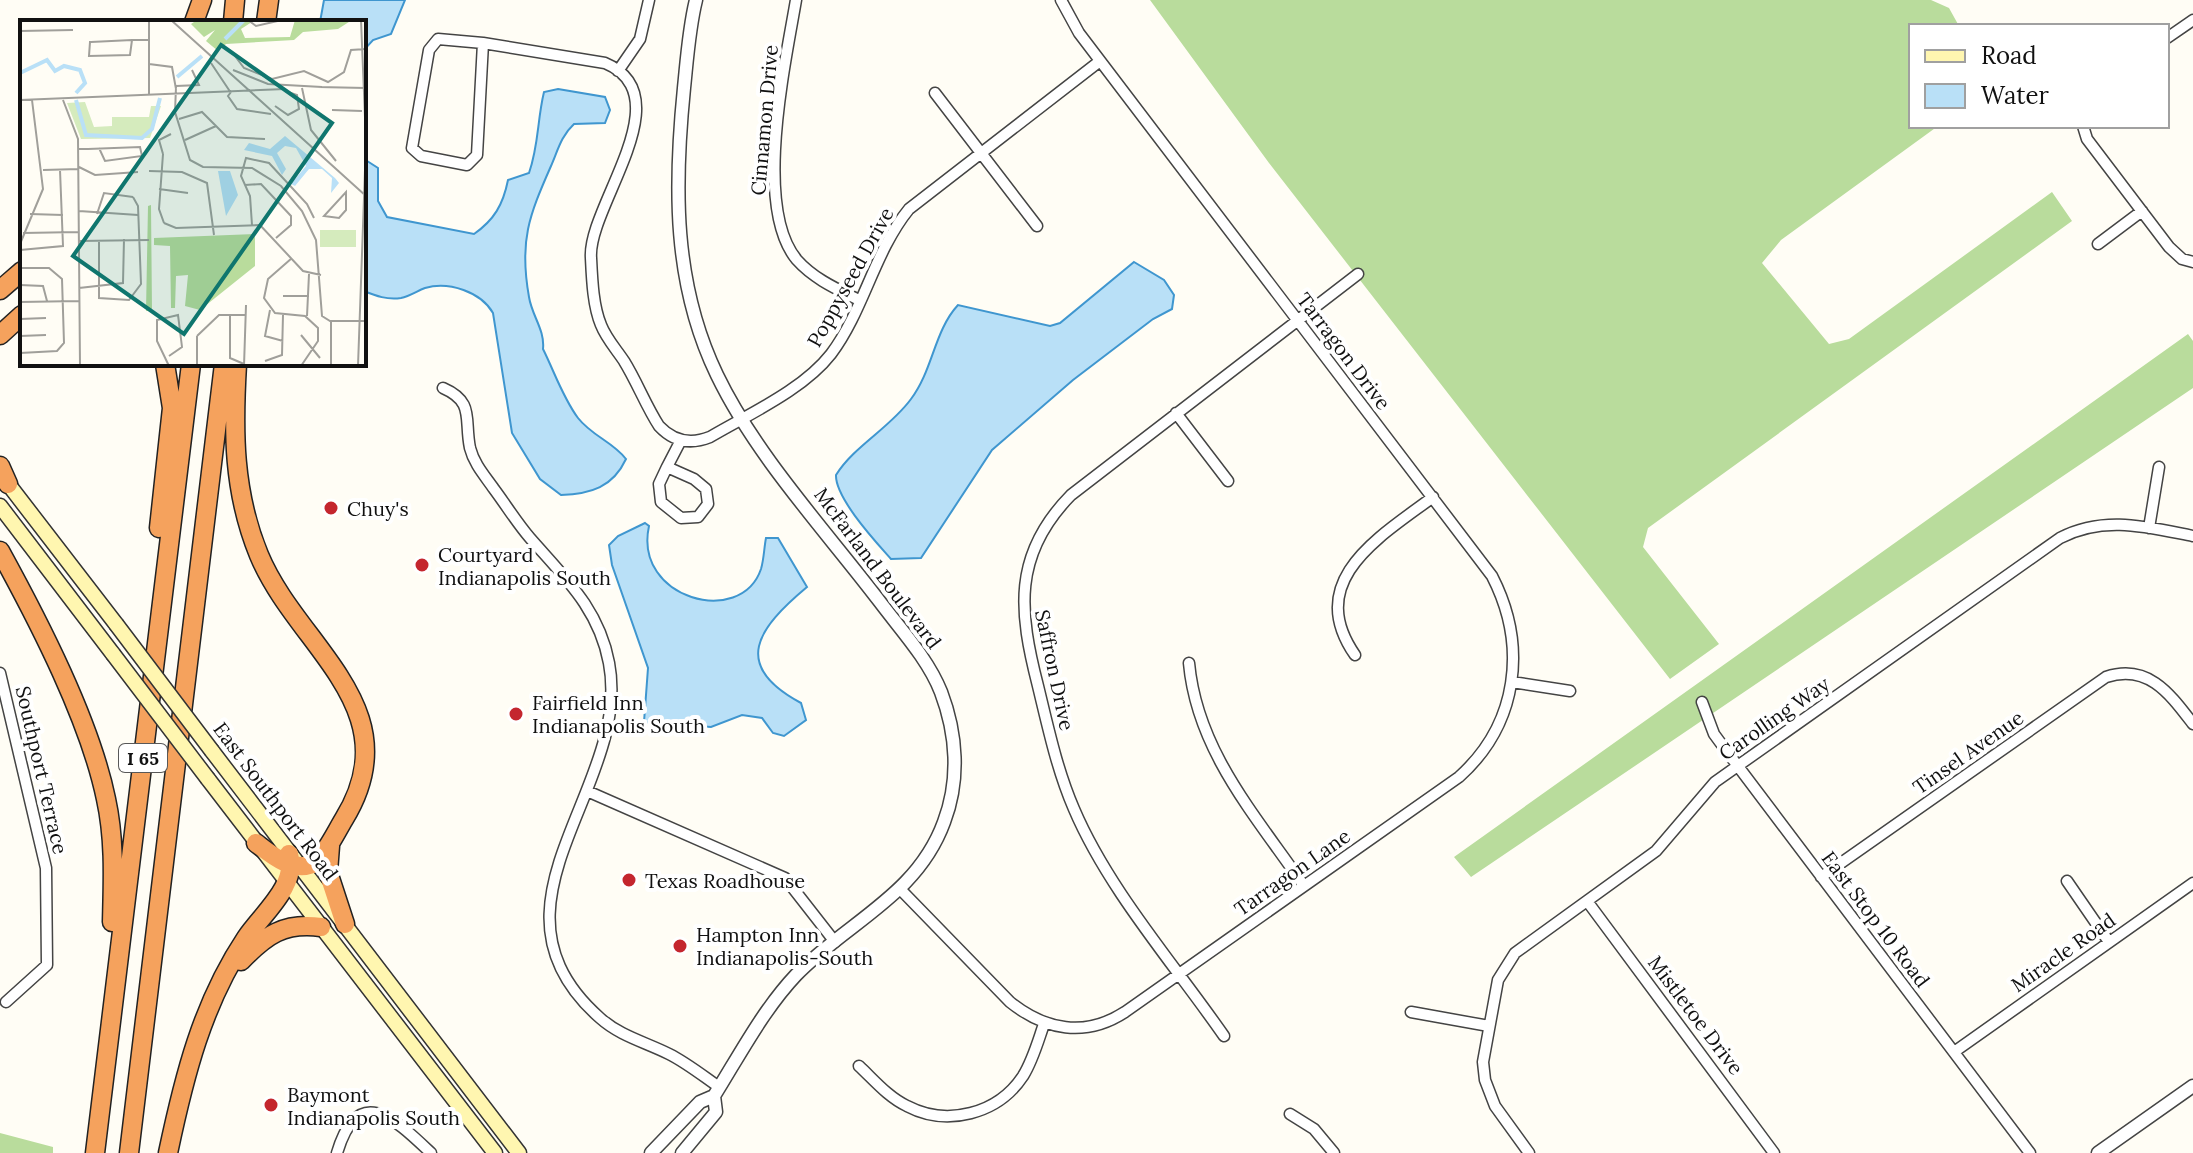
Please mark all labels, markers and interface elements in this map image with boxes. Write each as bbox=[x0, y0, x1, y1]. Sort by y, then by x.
inset map bbox=[20, 20, 366, 366]
legend bbox=[1909, 24, 2169, 128]
text: Road bbox=[1981, 40, 2037, 71]
street label: Cinnamon Drive bbox=[745, 43, 783, 196]
text: Water bbox=[1981, 80, 2049, 111]
street label: Poppyseed Drive bbox=[801, 203, 899, 351]
street label: Tarragon Drive bbox=[1292, 287, 1396, 415]
street label: McFarland Boulevard bbox=[809, 482, 947, 654]
place label: Chuy's bbox=[347, 496, 409, 521]
marker: Chuy's bbox=[322, 499, 340, 517]
place label: Courtyard Indianapolis South bbox=[438, 542, 611, 590]
marker: Courtyard Indianapolis South bbox=[413, 556, 431, 574]
street label: Saffron Drive bbox=[1030, 607, 1080, 733]
street label: Carolling Way bbox=[1714, 670, 1834, 765]
street label: Southport Terrace bbox=[11, 684, 74, 857]
place label: Fairfield Inn Indianapolis South bbox=[532, 690, 705, 738]
marker: Fairfield Inn Indianapolis South bbox=[507, 705, 525, 723]
street label: Tinsel Avenue bbox=[1908, 705, 2028, 799]
street label: East Southport Road bbox=[208, 717, 344, 885]
road number: I 65 bbox=[119, 744, 167, 772]
street label: Tarragon Lane bbox=[1229, 823, 1355, 921]
street label: East Stop 10 Road bbox=[1817, 846, 1935, 992]
place label: Texas Roadhouse bbox=[645, 868, 805, 893]
marker: Texas Roadhouse bbox=[620, 871, 638, 889]
street label: Miracle Road bbox=[2006, 907, 2120, 997]
place label: Hampton Inn Indianapolis-South bbox=[696, 922, 873, 970]
marker: Hampton Inn Indianapolis-South bbox=[671, 937, 689, 955]
street label: Mistletoe Drive bbox=[1643, 950, 1749, 1080]
place label: Baymont Indianapolis South bbox=[287, 1082, 460, 1130]
marker: Baymont Indianapolis South bbox=[262, 1096, 280, 1114]

